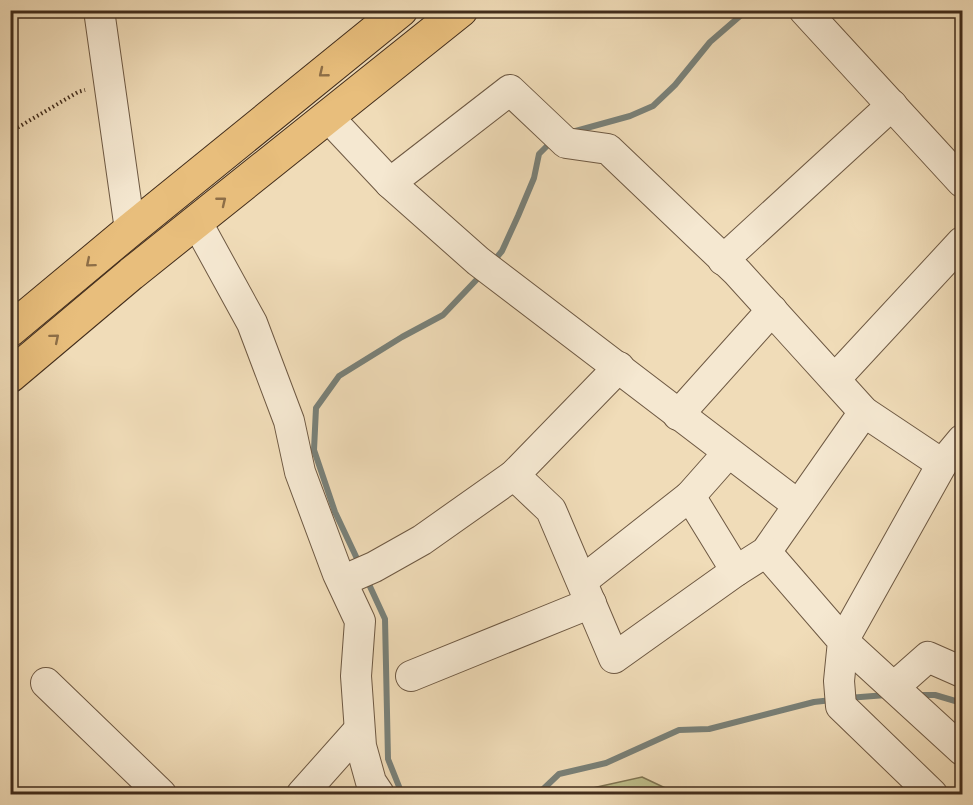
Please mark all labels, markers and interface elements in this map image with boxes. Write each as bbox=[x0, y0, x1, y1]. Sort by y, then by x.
one-way arrow bbox=[318, 66, 329, 77]
one-way arrow bbox=[215, 197, 226, 208]
one-way arrow bbox=[86, 256, 97, 267]
one-way arrow bbox=[48, 334, 59, 345]

